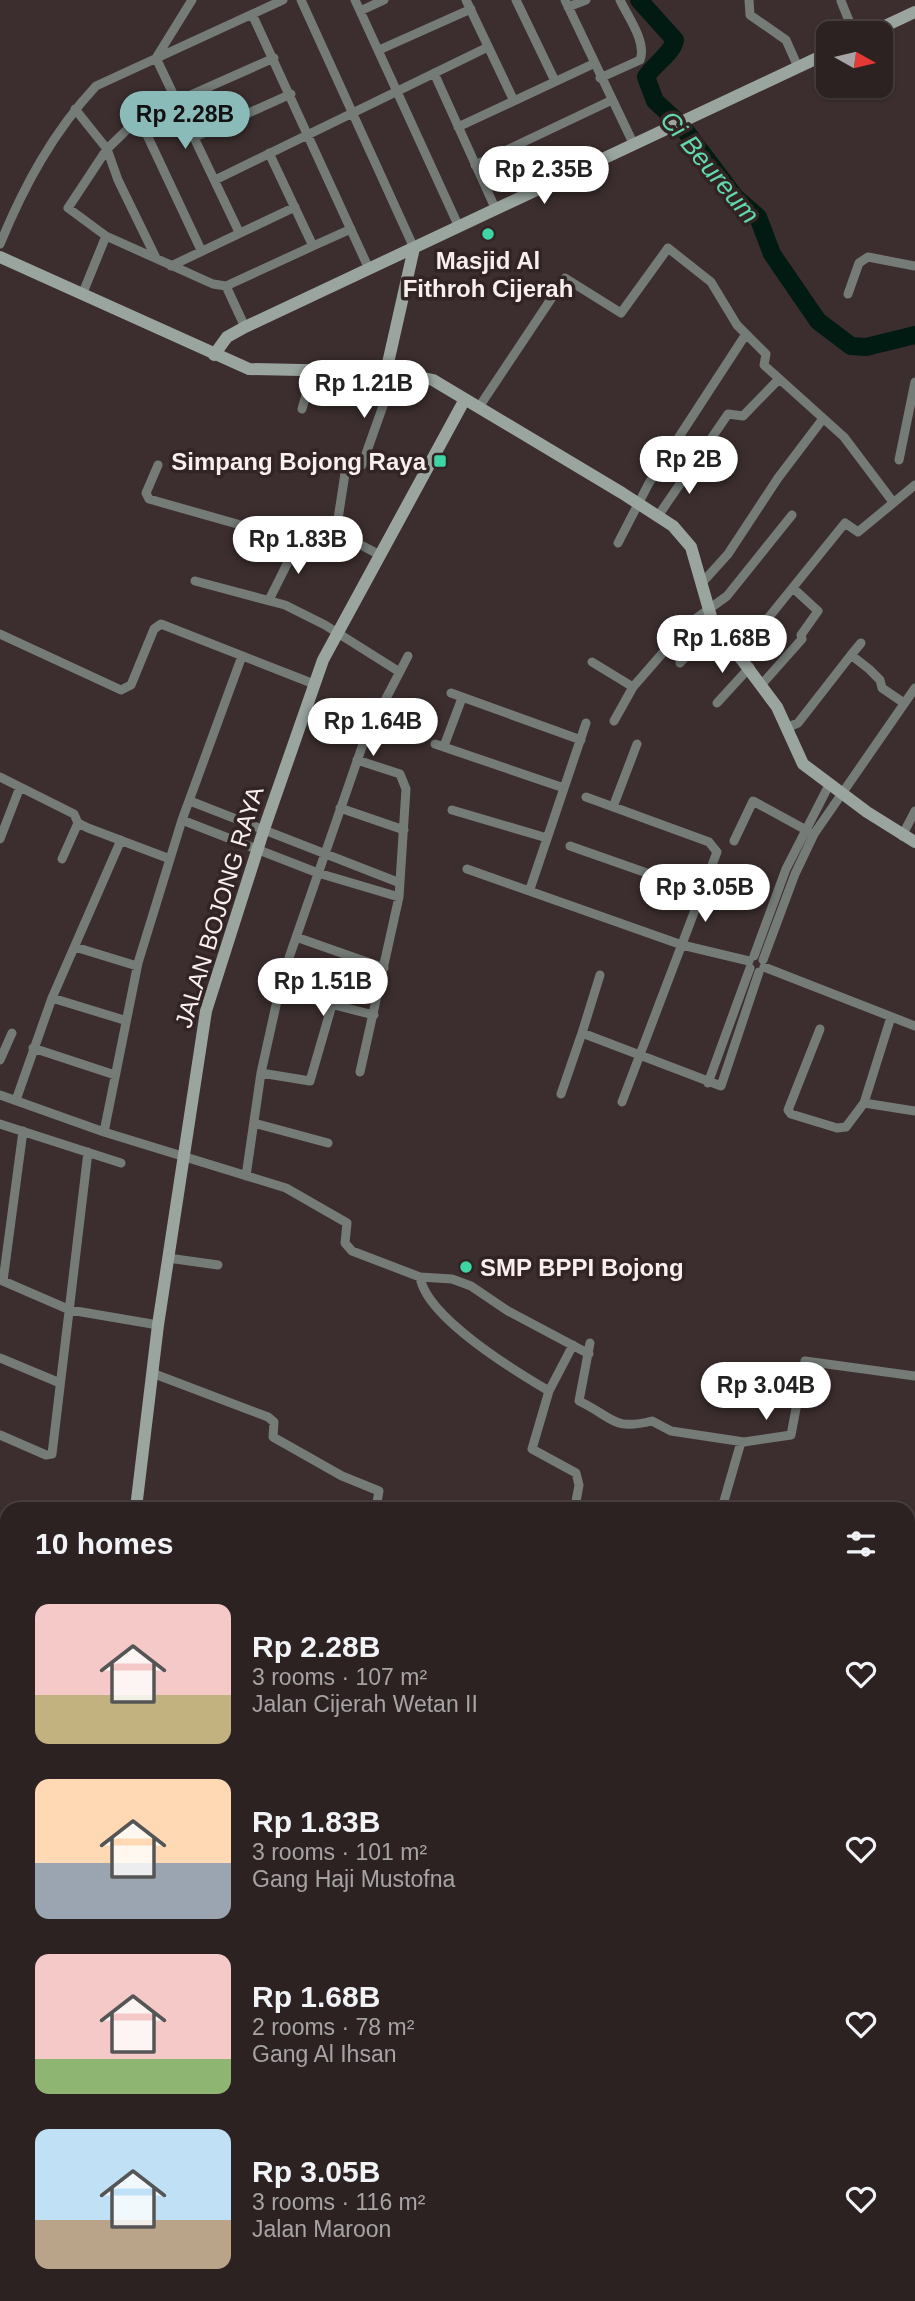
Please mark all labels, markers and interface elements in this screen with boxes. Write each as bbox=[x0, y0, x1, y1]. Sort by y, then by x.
north arrow bbox=[816, 21, 892, 98]
map controls bbox=[816, 21, 893, 98]
pin: Rp 2.28B bbox=[113, 92, 257, 151]
text: Rp 2.28B bbox=[136, 101, 234, 127]
water label: Ci Beureum bbox=[654, 105, 766, 229]
pin: Rp 2.35B bbox=[472, 146, 616, 206]
text: Rp 2.35B bbox=[495, 156, 593, 182]
marker: Masjid Al Fithroh Cijerah bbox=[480, 226, 496, 242]
place label: Masjid Al Fithroh Cijerah bbox=[403, 247, 573, 302]
pin: Rp 1.21B bbox=[292, 360, 436, 420]
text: Rp 1.21B bbox=[315, 370, 413, 396]
pin: Rp 2B bbox=[640, 436, 738, 496]
text: Rp 2B bbox=[656, 446, 722, 472]
place label: Simpang Bojong Raya bbox=[171, 448, 427, 475]
marker: Simpang Bojong Raya bbox=[432, 453, 448, 469]
pin: Rp 1.83B bbox=[226, 516, 370, 576]
text: Rp 1.83B bbox=[249, 526, 347, 552]
pin: Rp 1.68B bbox=[650, 616, 794, 675]
text: Rp 1.68B bbox=[673, 625, 771, 651]
pin: Rp 1.64B bbox=[301, 698, 445, 758]
text: Rp 1.64B bbox=[324, 708, 422, 734]
street label: JALAN BOJONG RAYA bbox=[169, 783, 269, 1031]
pin: Rp 3.05B bbox=[633, 864, 777, 924]
text: Rp 3.05B bbox=[656, 874, 754, 900]
pin: Rp 1.51B bbox=[251, 958, 395, 1018]
text: Rp 1.51B bbox=[274, 968, 372, 994]
place label: SMP BPPI Bojong bbox=[480, 1254, 684, 1281]
marker: SMP BPPI Bojong bbox=[458, 1259, 474, 1275]
pin: Rp 3.04B bbox=[694, 1362, 838, 1422]
text: Rp 3.04B bbox=[717, 1372, 815, 1398]
icon: filters bbox=[842, 1525, 880, 1563]
text: 10 homes bbox=[35, 1527, 173, 1560]
text: Rp 2.28B bbox=[252, 1630, 380, 1663]
icon: home bbox=[91, 1632, 175, 1716]
icon: heart bbox=[842, 1655, 880, 1693]
text: 3 rooms · 107 m² bbox=[252, 1664, 427, 1690]
text: Jalan Cijerah Wetan II bbox=[252, 1691, 478, 1717]
text: Rp 1.83B bbox=[252, 1805, 380, 1838]
icon: home bbox=[91, 1807, 175, 1891]
icon: heart bbox=[842, 1830, 880, 1868]
text: 3 rooms · 101 m² bbox=[252, 1839, 427, 1865]
text: Gang Haji Mustofna bbox=[252, 1866, 455, 1892]
text: Rp 1.68B bbox=[252, 1980, 380, 2013]
icon: home bbox=[91, 1982, 175, 2066]
icon: heart bbox=[842, 2005, 880, 2043]
text: 2 rooms · 78 m² bbox=[252, 2014, 414, 2040]
text: Gang Al Ihsan bbox=[252, 2041, 397, 2067]
text: Rp 3.05B bbox=[252, 2155, 380, 2188]
icon: home bbox=[91, 2157, 175, 2241]
icon: heart bbox=[842, 2180, 880, 2218]
text: 3 rooms · 116 m² bbox=[252, 2189, 425, 2215]
text: Jalan Maroon bbox=[252, 2216, 391, 2242]

